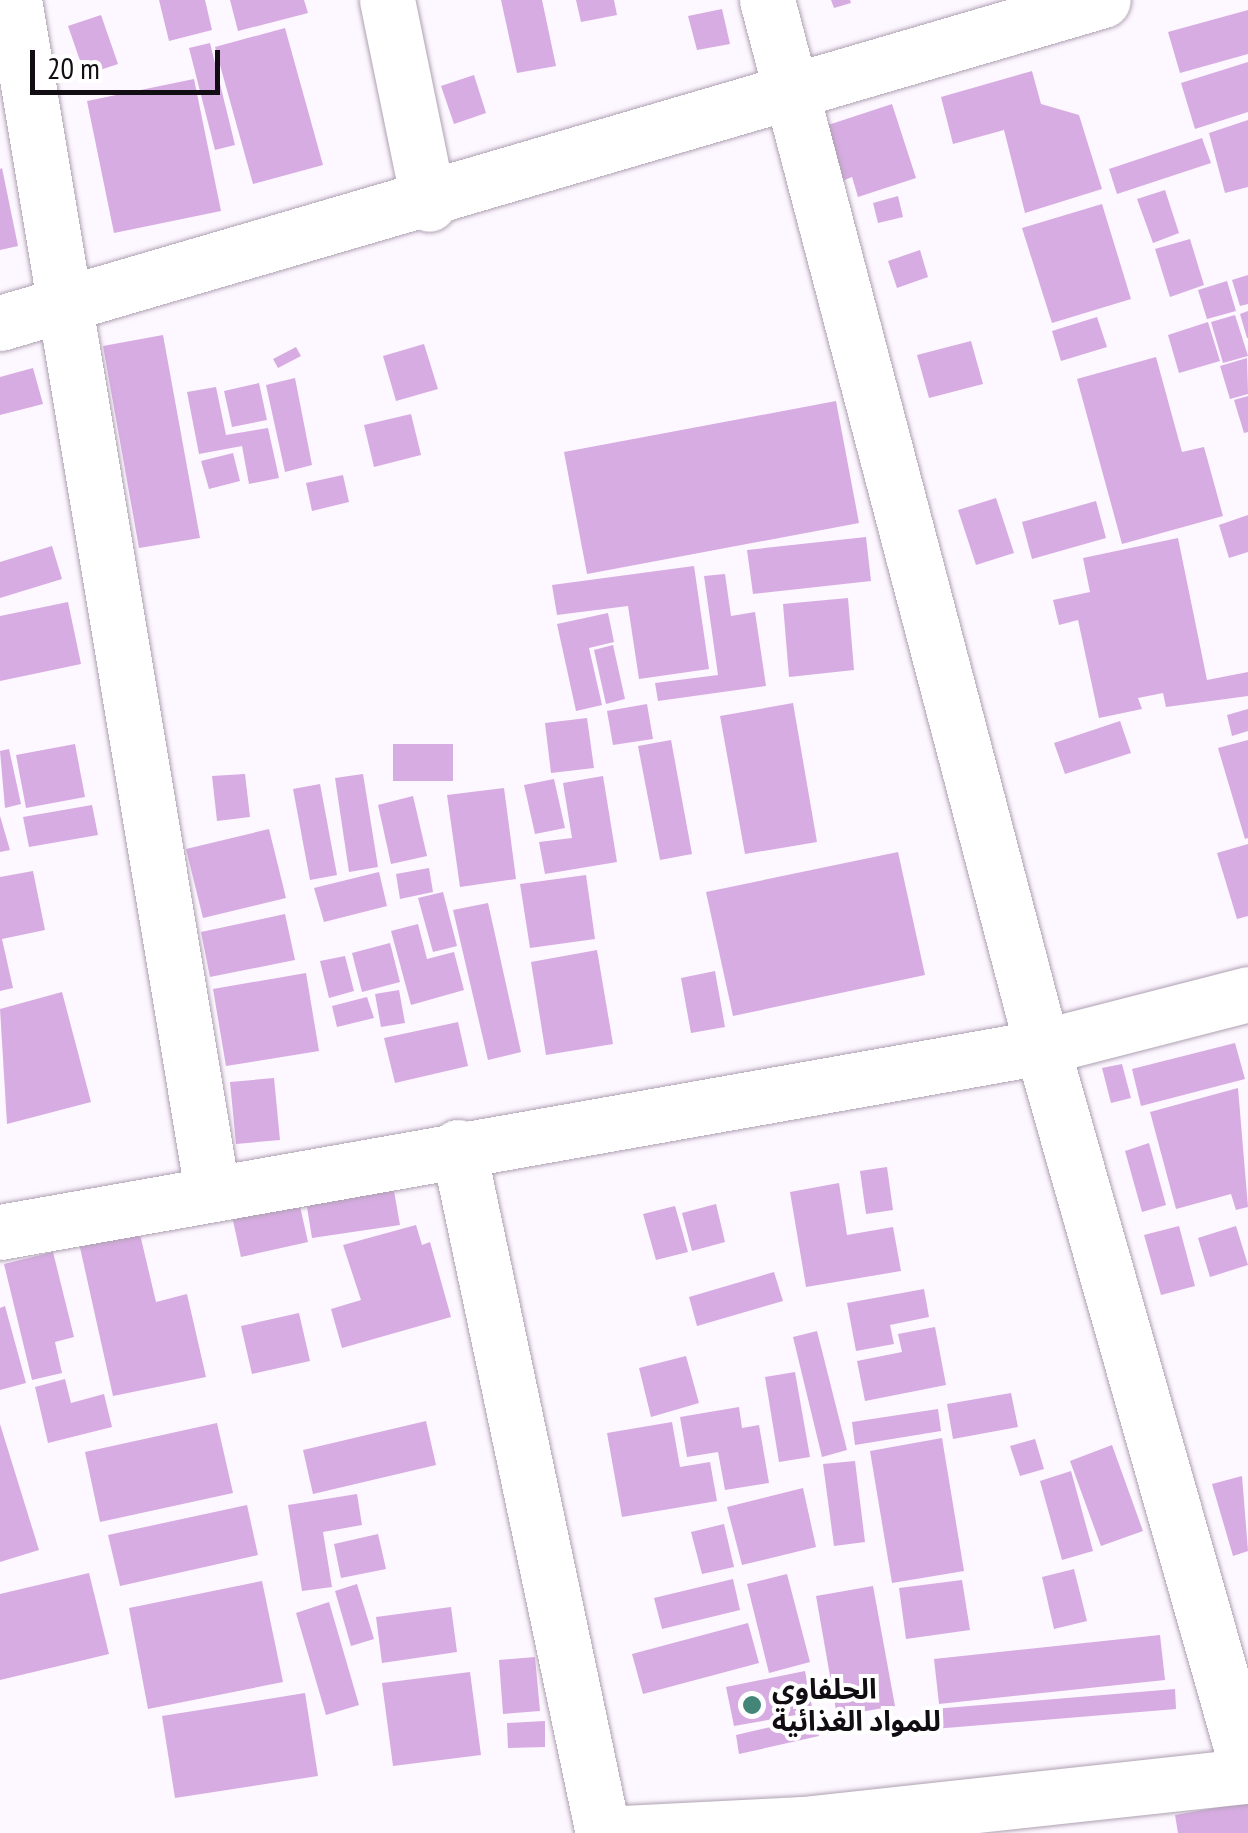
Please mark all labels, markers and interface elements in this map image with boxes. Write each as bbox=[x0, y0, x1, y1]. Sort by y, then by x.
scale bar bbox=[35, 30, 225, 92]
text: 20 m bbox=[47, 48, 100, 87]
place label: الحلفاوي للمواد الغذائية bbox=[772, 1672, 941, 1738]
marker: الحلفاوي للمواد الغذائية bbox=[741, 1694, 763, 1716]

